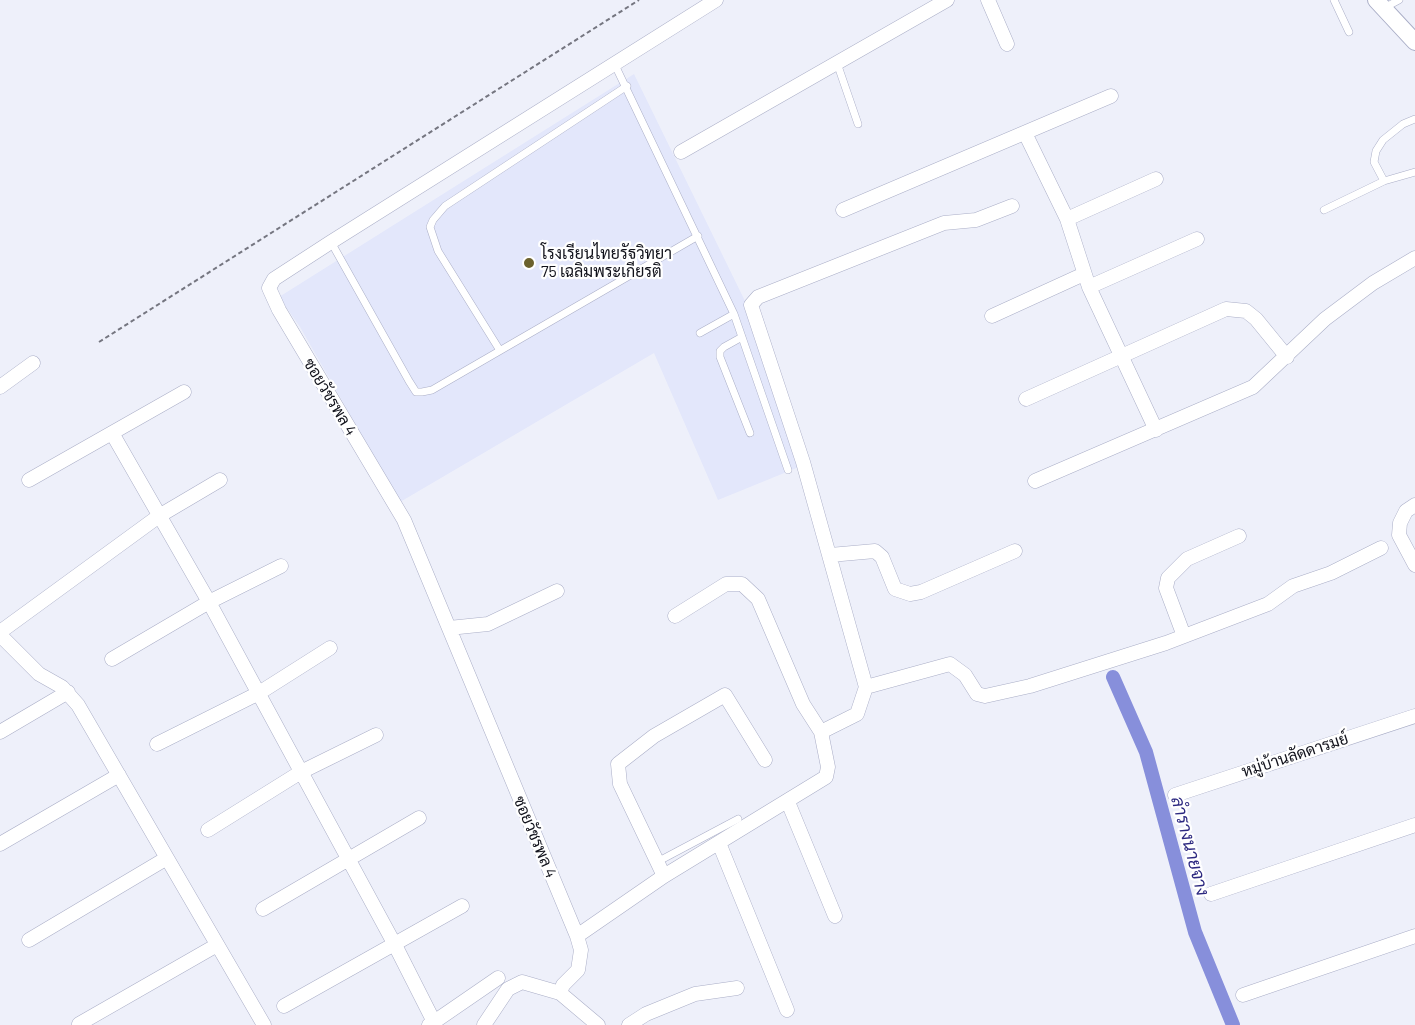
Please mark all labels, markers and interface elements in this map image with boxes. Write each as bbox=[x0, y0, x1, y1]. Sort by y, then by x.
place label: โรงเรียนไทยรัฐวิทยา 75 เฉลิมพระเกียรติ bbox=[541, 244, 672, 282]
marker: โรงเรียนไทยรัฐวิทยา 75 เฉลิมพระเกียรติ bbox=[522, 256, 536, 270]
street label: ซอยวัชรพล 4 bbox=[299, 355, 361, 439]
street label: หมู่บ้านลัดดารมย์ bbox=[1239, 729, 1351, 781]
street label: ซอยวัชรพล 4 bbox=[509, 793, 561, 881]
water label: ลำรางนายจาง bbox=[1166, 794, 1214, 898]

